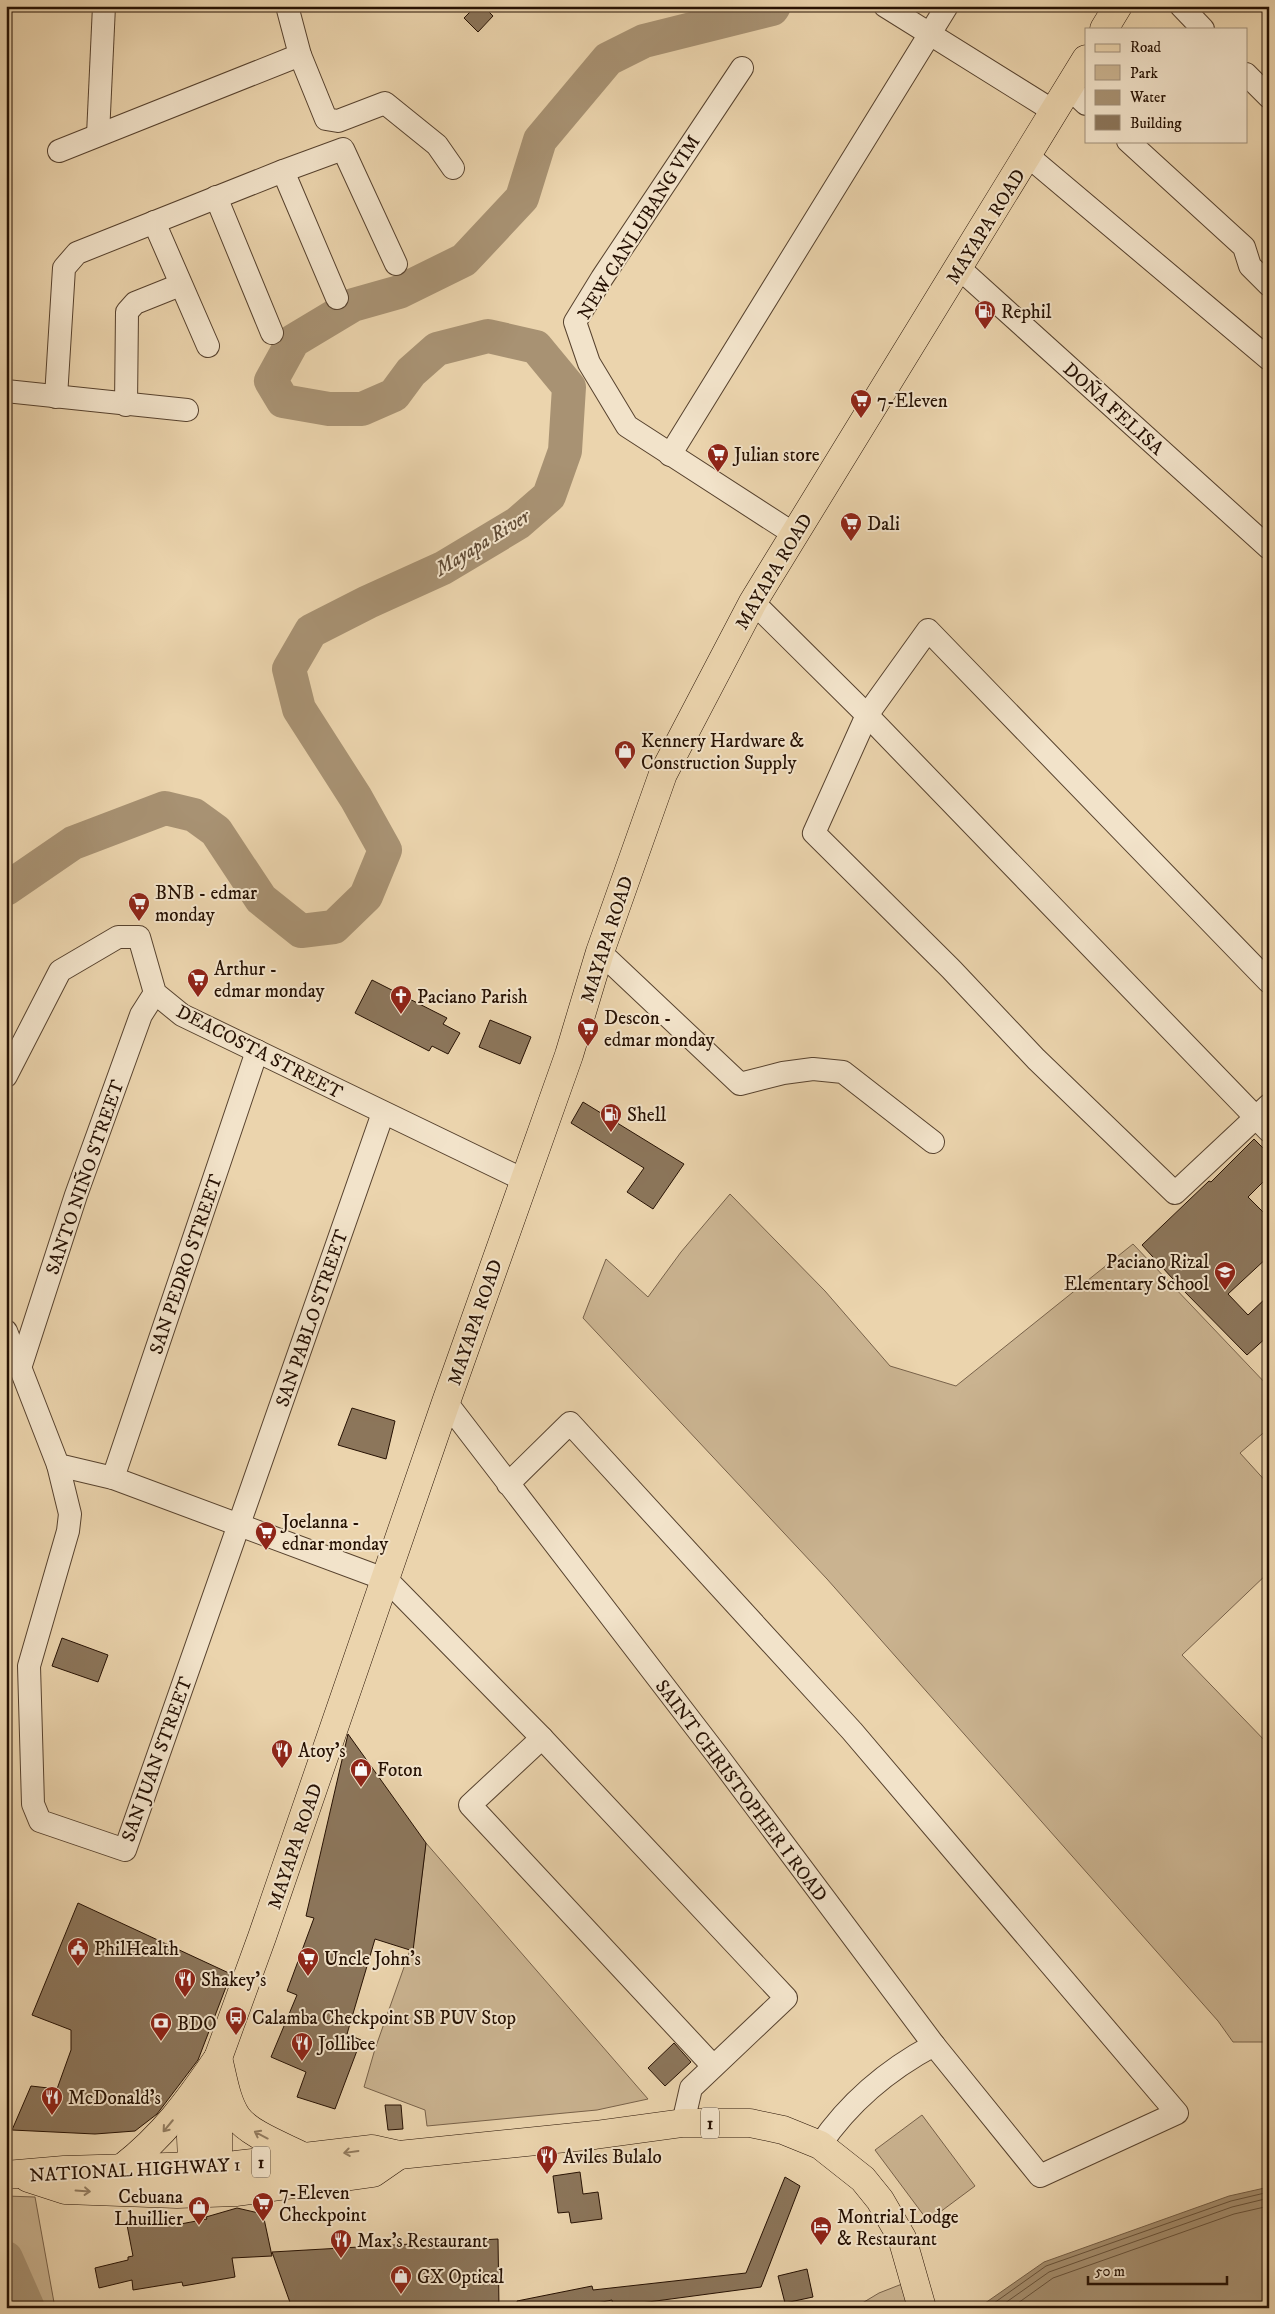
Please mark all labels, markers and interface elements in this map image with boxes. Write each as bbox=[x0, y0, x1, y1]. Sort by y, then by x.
legend bbox=[1085, 28, 1248, 142]
text: Road bbox=[1130, 38, 1162, 57]
text: Park bbox=[1130, 64, 1159, 83]
text: Water bbox=[1129, 88, 1166, 107]
text: Building bbox=[1130, 114, 1182, 133]
street label: NEW CANLUBANG VIM bbox=[573, 131, 705, 324]
street label: MAYAPA ROAD bbox=[942, 165, 1031, 289]
fuel station icon: Rephil bbox=[973, 299, 997, 330]
place label: Rephil bbox=[1001, 301, 1052, 324]
street label: DOÑA FELISA bbox=[1058, 356, 1170, 461]
supermarket icon: 7-Eleven bbox=[849, 388, 873, 419]
place label: 7-Eleven bbox=[877, 390, 948, 413]
supermarket icon: Julian store bbox=[706, 442, 730, 473]
place label: Julian store bbox=[732, 444, 820, 467]
water label: Mayapa River bbox=[429, 503, 536, 583]
street label: MAYAPA ROAD bbox=[731, 510, 818, 634]
supermarket icon: Dali bbox=[839, 511, 863, 542]
place label: Dali bbox=[867, 513, 900, 536]
place label: Kennery Hardware & Construction Supply bbox=[641, 730, 804, 775]
shop icon: Kennery Hardware & Construction Supply bbox=[613, 739, 637, 770]
street label: MAYAPA ROAD bbox=[576, 873, 639, 1006]
place label: BNB - edmar monday bbox=[155, 882, 257, 927]
supermarket icon: BNB - edmar monday bbox=[127, 891, 151, 922]
place label: Arthur - edmar monday bbox=[214, 958, 326, 1003]
supermarket icon: Arthur - edmar monday bbox=[186, 967, 210, 998]
church icon: Paciano Parish bbox=[389, 984, 413, 1015]
place label: Paciano Parish bbox=[417, 986, 528, 1009]
street label: DEACOSTA STREET bbox=[172, 1000, 347, 1105]
place label: Descon - edmar monday bbox=[604, 1007, 716, 1052]
supermarket icon: Descon - edmar monday bbox=[576, 1016, 600, 1047]
street label: SANTO NIÑO STREET bbox=[39, 1076, 130, 1278]
fuel station icon: Shell bbox=[599, 1102, 623, 1133]
place label: Shell bbox=[627, 1104, 666, 1127]
street label: SAN PEDRO STREET bbox=[145, 1171, 228, 1357]
street label: SAN PABLO STREET bbox=[271, 1226, 354, 1410]
place label: Paciano Rizal Elementary School bbox=[1064, 1251, 1209, 1296]
street label: MAYAPA ROAD bbox=[443, 1257, 508, 1388]
school or university icon: Paciano Rizal Elementary School bbox=[1213, 1260, 1237, 1291]
place label: Joelanna - ednar monday bbox=[280, 1511, 389, 1556]
supermarket icon: Joelanna - ednar monday bbox=[254, 1520, 278, 1551]
street label: SAN JUAN STREET bbox=[117, 1673, 198, 1845]
street label: SAINT CHRISTOPHER I ROAD bbox=[650, 1675, 832, 1906]
restaurant icon: Atoy's bbox=[270, 1738, 294, 1769]
place label: Atoy's bbox=[298, 1740, 346, 1763]
shop icon: Foton bbox=[349, 1757, 373, 1788]
place label: Foton bbox=[377, 1759, 423, 1782]
street label: MAYAPA ROAD bbox=[263, 1781, 328, 1912]
public building icon: PhilHealth bbox=[66, 1936, 90, 1967]
place label: PhilHealth bbox=[94, 1938, 179, 1961]
supermarket icon: Uncle John's bbox=[296, 1946, 320, 1977]
place label: Uncle John's bbox=[324, 1948, 421, 1971]
restaurant icon: Shakey's bbox=[173, 1967, 197, 1998]
place label: Shakey's bbox=[201, 1969, 266, 1992]
bus stop icon: Calamba Checkpoint SB PUV Stop bbox=[224, 2005, 248, 2036]
place label: Calamba Checkpoint SB PUV Stop bbox=[252, 2007, 516, 2030]
bank icon: BDO bbox=[149, 2011, 173, 2042]
place label: BDO bbox=[177, 2013, 217, 2036]
restaurant icon: Jollibee bbox=[290, 2031, 314, 2062]
place label: Jollibee bbox=[316, 2033, 375, 2056]
restaurant icon: McDonald's bbox=[40, 2085, 64, 2116]
place label: McDonald's bbox=[68, 2087, 161, 2110]
road number: 1 bbox=[701, 2108, 719, 2138]
one-way arrow bbox=[163, 2119, 174, 2132]
one-way arrow bbox=[254, 2130, 269, 2139]
restaurant icon: Aviles Bulalo bbox=[535, 2144, 559, 2175]
road number: 1 bbox=[252, 2146, 270, 2178]
place label: Aviles Bulalo bbox=[563, 2146, 662, 2169]
one-way arrow bbox=[343, 2147, 359, 2157]
street label: NATIONAL HIGHWAY 1 bbox=[29, 2153, 241, 2188]
place label: 7-Eleven Checkpoint bbox=[279, 2182, 367, 2227]
place label: Cebuana Lhuillier bbox=[114, 2186, 183, 2231]
one-way arrow bbox=[75, 2187, 91, 2196]
supermarket icon: 7-Eleven Checkpoint bbox=[251, 2191, 275, 2222]
shop icon: Cebuana Lhuillier bbox=[187, 2195, 211, 2226]
place label: Montrial Lodge & Restaurant bbox=[837, 2206, 959, 2251]
hotel icon: Montrial Lodge & Restaurant bbox=[809, 2215, 833, 2246]
restaurant icon: Max's Restaurant bbox=[329, 2228, 353, 2259]
place label: Max's Restaurant bbox=[357, 2230, 488, 2253]
scale bar bbox=[1088, 2254, 1226, 2286]
text: 50 m bbox=[1095, 2262, 1125, 2281]
shop icon: GX Optical bbox=[389, 2264, 413, 2295]
place label: GX Optical bbox=[417, 2266, 504, 2289]

